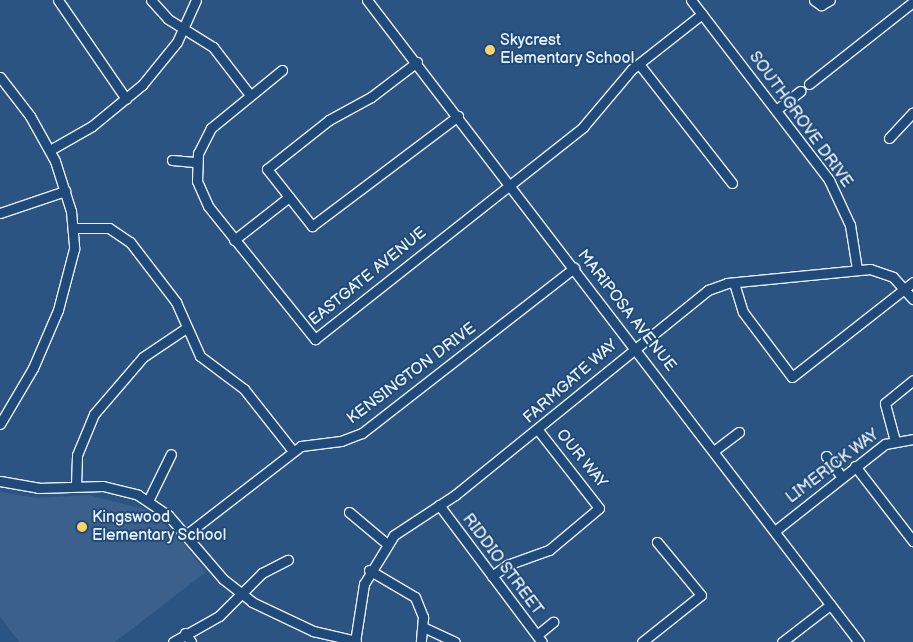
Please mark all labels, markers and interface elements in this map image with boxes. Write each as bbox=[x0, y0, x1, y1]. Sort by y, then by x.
place label: Skycrest Elementary School bbox=[500, 31, 636, 69]
marker: Skycrest Elementary School bbox=[484, 44, 496, 56]
street label: SOUTHGROVE DRIVE bbox=[744, 48, 856, 192]
street label: EASTGATE AVENUE bbox=[305, 224, 431, 330]
street label: MARIPOSA AVENUE bbox=[573, 246, 679, 376]
street label: KENSINGTON DRIVE bbox=[344, 319, 480, 429]
street label: FARMGATE WAY bbox=[520, 336, 622, 428]
street label: OUR WAY bbox=[551, 426, 611, 492]
street label: LIMERICK WAY bbox=[783, 426, 883, 508]
place label: Kingswood Elementary School bbox=[92, 508, 228, 546]
street label: RIDDIO STREET bbox=[458, 510, 546, 620]
marker: Kingswood Elementary School bbox=[76, 521, 88, 533]

